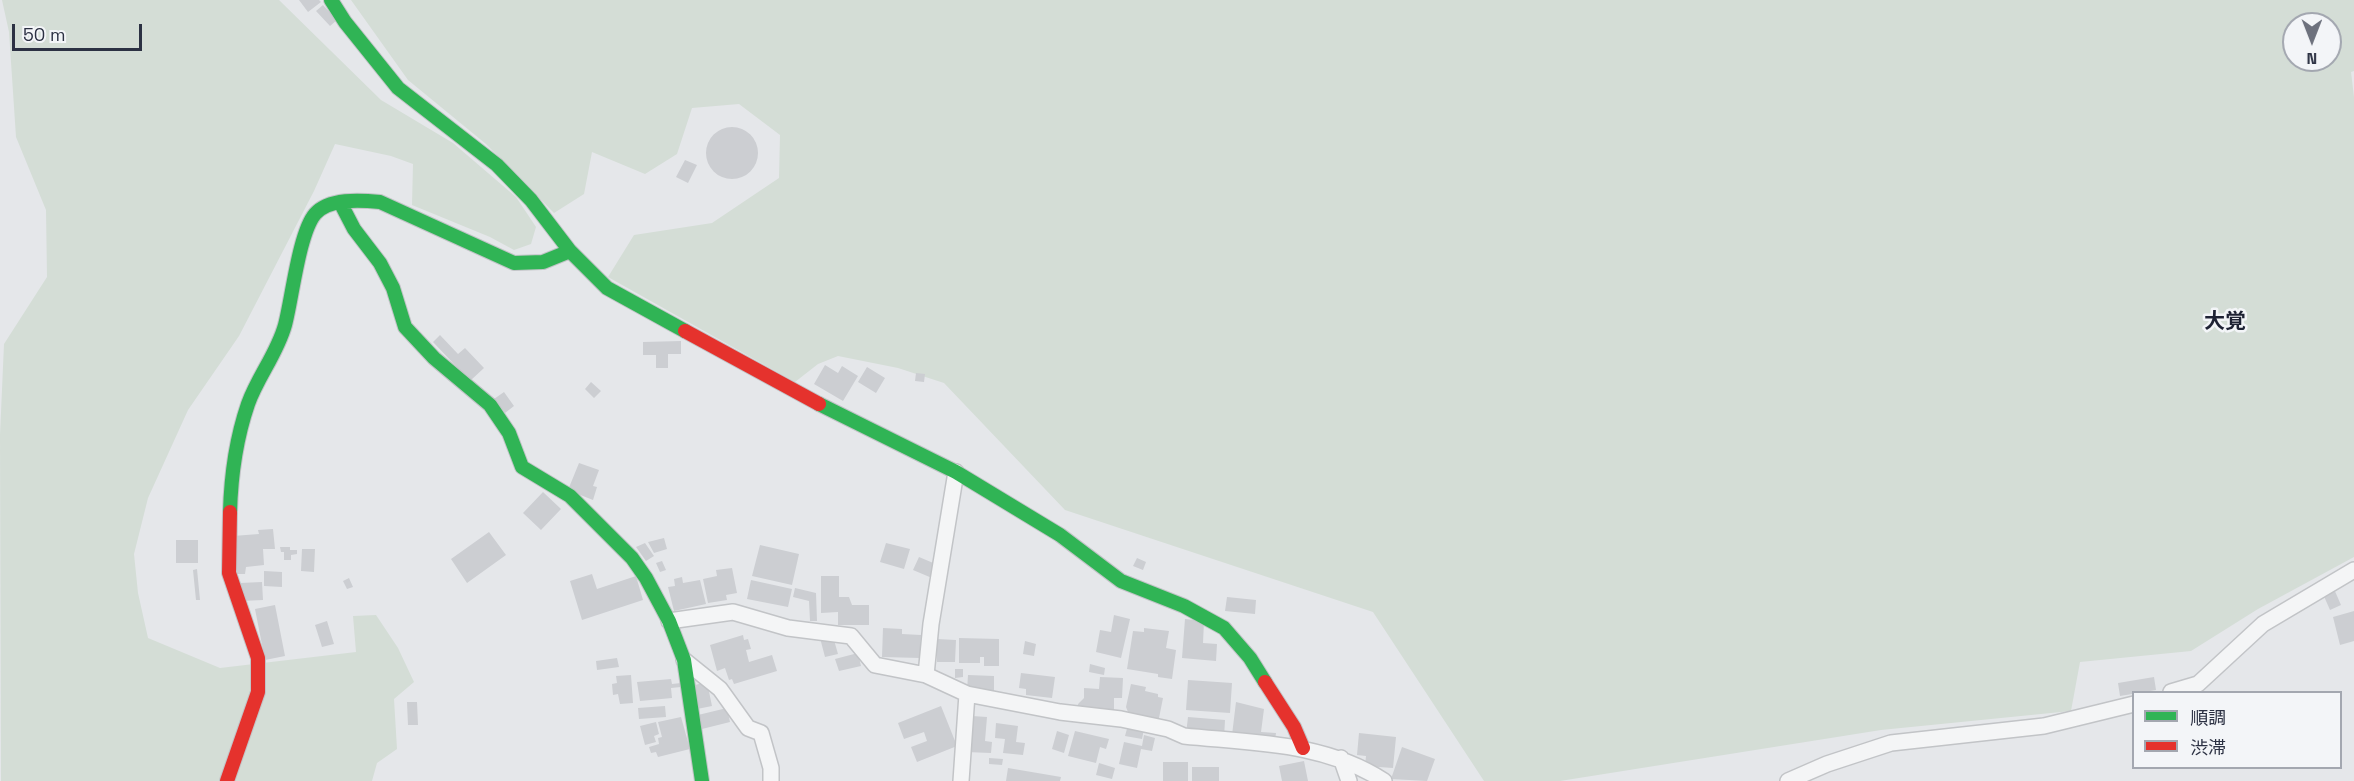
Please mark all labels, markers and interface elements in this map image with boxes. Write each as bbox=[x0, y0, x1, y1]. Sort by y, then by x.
scale bar bbox=[15, 12, 146, 50]
north arrow bbox=[2282, 12, 2342, 72]
text: 50 m bbox=[23, 23, 65, 46]
text: N bbox=[2307, 48, 2317, 69]
district label: 大覚 bbox=[2204, 309, 2246, 335]
legend bbox=[2132, 691, 2342, 769]
text: 順調 bbox=[2190, 706, 2226, 729]
text: 渋滞 bbox=[2190, 736, 2226, 759]

